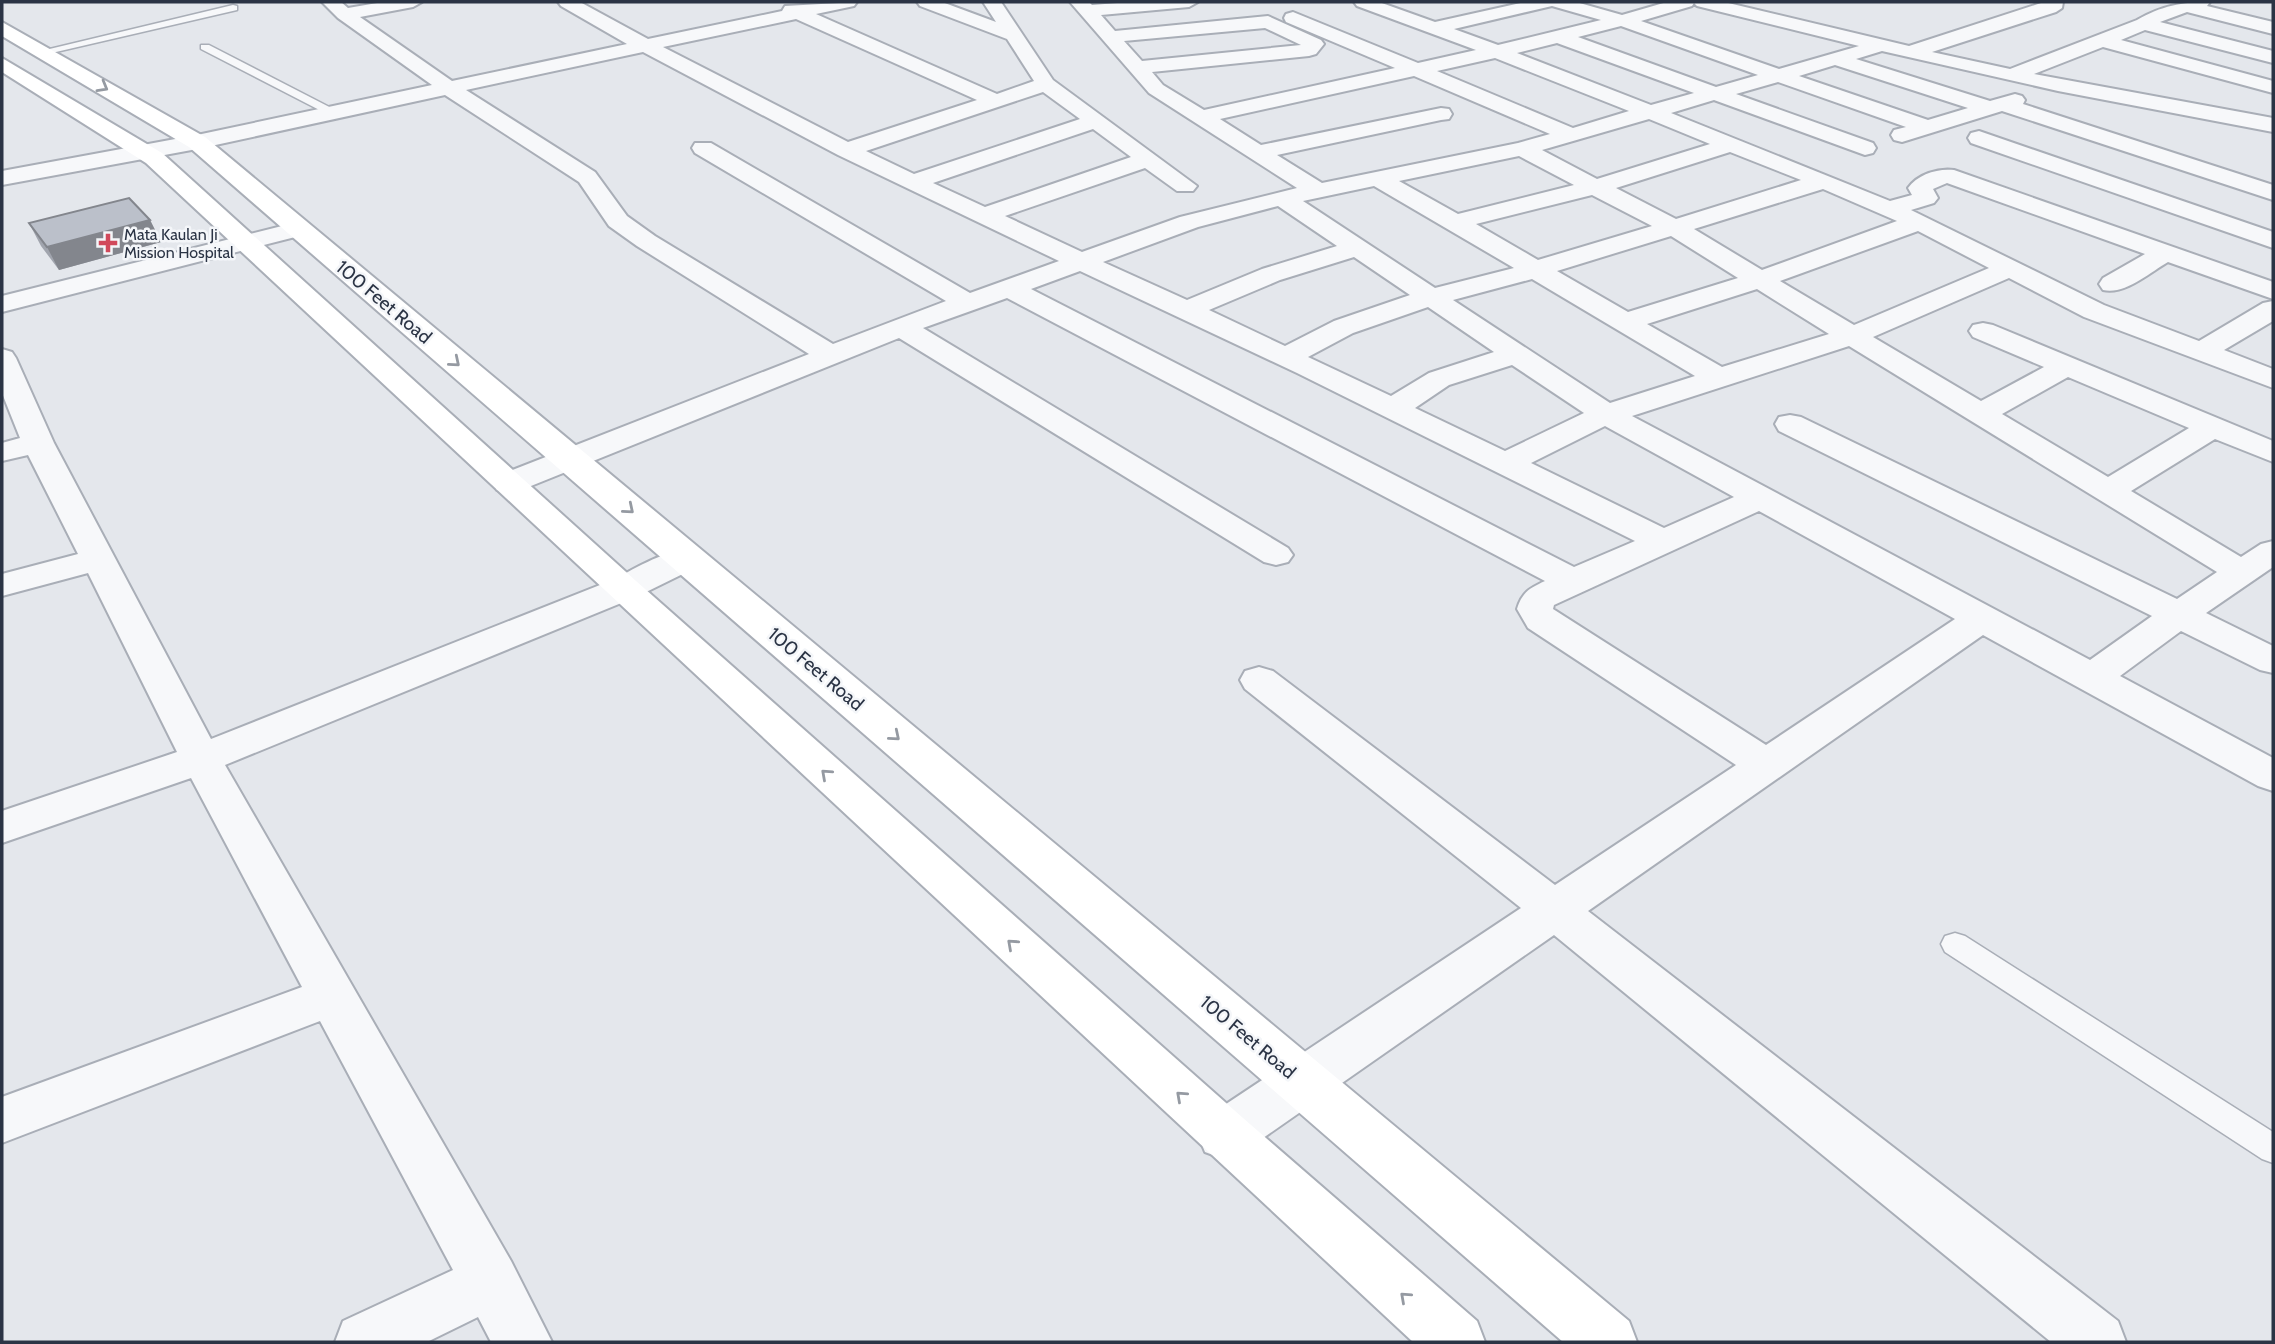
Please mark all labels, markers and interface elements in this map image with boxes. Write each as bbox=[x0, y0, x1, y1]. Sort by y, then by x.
one-way arrow bbox=[96, 79, 108, 92]
place label: Mata Kaulan Ji Mission Hospital bbox=[124, 225, 234, 262]
marker: Mata Kaulan Ji Mission Hospital bbox=[98, 233, 118, 253]
street label: 100 Feet Road bbox=[332, 255, 436, 349]
one-way arrow bbox=[447, 354, 460, 366]
one-way arrow bbox=[620, 501, 633, 513]
street label: 100 Feet Road bbox=[764, 622, 868, 716]
one-way arrow bbox=[887, 728, 900, 740]
one-way arrow bbox=[821, 770, 834, 782]
one-way arrow bbox=[1008, 939, 1021, 952]
street label: 100 Feet Road bbox=[1196, 990, 1300, 1084]
one-way arrow bbox=[1176, 1092, 1189, 1105]
one-way arrow bbox=[1401, 1293, 1414, 1305]

